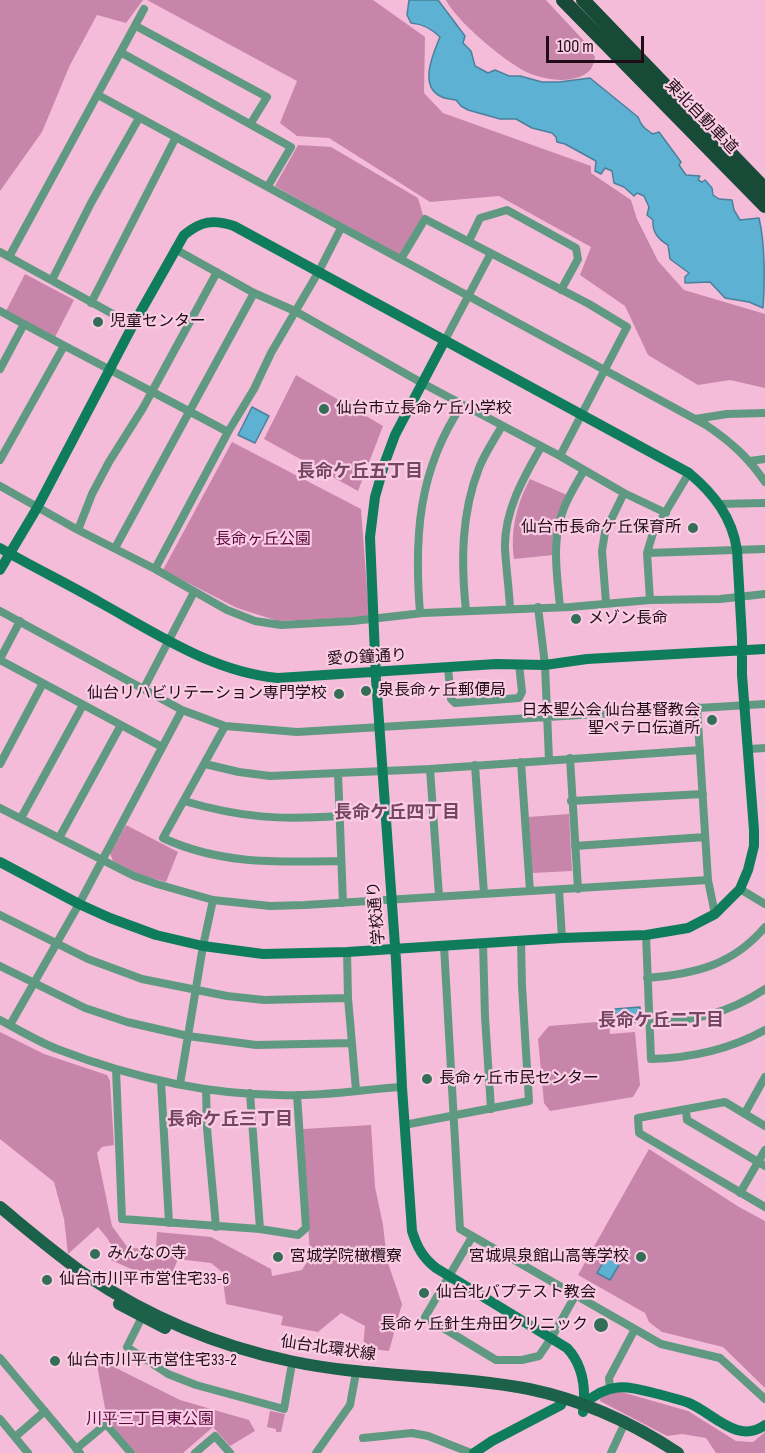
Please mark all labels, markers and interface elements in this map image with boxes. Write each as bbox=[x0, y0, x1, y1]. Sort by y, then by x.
scale bar bbox=[549, 24, 646, 62]
text: 100 m bbox=[557, 36, 594, 57]
street label: 東北自動車道 bbox=[661, 76, 741, 158]
place label: 児童センター bbox=[110, 312, 206, 332]
marker: 児童センター bbox=[91, 315, 105, 329]
place label: 仙台市立長命ケ丘小学校 bbox=[336, 399, 512, 419]
marker: 仙台市立長命ケ丘小学校 bbox=[317, 402, 331, 416]
district label: 長命ケ丘五丁目 bbox=[297, 461, 423, 483]
place label: 仙台市長命ケ丘保育所 bbox=[521, 518, 681, 538]
marker: 仙台市長命ケ丘保育所 bbox=[686, 521, 700, 535]
park label: 長命ヶ丘公園 bbox=[215, 530, 311, 550]
place label: メゾン長命 bbox=[588, 609, 668, 629]
marker: メゾン長命 bbox=[569, 612, 583, 626]
street label: 愛の鐘通り bbox=[327, 646, 407, 670]
place label: 泉長命ヶ丘郵便局 bbox=[378, 681, 506, 701]
place label: 仙台リハビリテーション専門学校 bbox=[87, 684, 327, 704]
marker: 泉長命ヶ丘郵便局 bbox=[359, 684, 373, 698]
marker: 仙台リハビリテーション専門学校 bbox=[332, 687, 346, 701]
place label: 日本聖公会 仙台基督教会 聖ペテロ伝道所 bbox=[521, 701, 700, 739]
marker: 日本聖公会 仙台基督教会 聖ペテロ伝道所 bbox=[705, 713, 719, 727]
district label: 長命ケ丘四丁目 bbox=[334, 802, 460, 824]
street label: 学校通り bbox=[365, 880, 389, 946]
district label: 長命ケ丘二丁目 bbox=[598, 1010, 724, 1032]
place label: 長命ヶ丘市民センター bbox=[439, 1069, 599, 1089]
marker: 長命ヶ丘市民センター bbox=[420, 1072, 434, 1086]
district label: 長命ケ丘三丁目 bbox=[167, 1109, 293, 1131]
place label: みんなの寺 bbox=[107, 1244, 187, 1264]
marker: みんなの寺 bbox=[88, 1247, 102, 1261]
place label: 宮城学院橄欖寮 bbox=[290, 1247, 402, 1267]
place label: 宮城県泉館山高等学校 bbox=[469, 1247, 629, 1267]
marker: 宮城学院橄欖寮 bbox=[271, 1250, 285, 1264]
marker: 宮城県泉館山高等学校 bbox=[634, 1250, 648, 1264]
place label: 仙台市川平市営住宅33-6 bbox=[59, 1270, 229, 1290]
marker: 仙台市川平市営住宅33-6 bbox=[40, 1273, 54, 1287]
place label: 仙台北バプテスト教会 bbox=[436, 1283, 596, 1303]
marker: 仙台北バプテスト教会 bbox=[417, 1286, 431, 1300]
place label: 長命ヶ丘針生舟田クリニック bbox=[380, 1315, 588, 1335]
marker: 長命ヶ丘針生舟田クリニック bbox=[592, 1316, 610, 1334]
street label: 仙台北環状線 bbox=[279, 1333, 377, 1365]
place label: 仙台市川平市営住宅33-2 bbox=[67, 1351, 237, 1371]
marker: 仙台市川平市営住宅33-2 bbox=[48, 1354, 62, 1368]
park label: 川平三丁目東公園 bbox=[86, 1410, 214, 1430]

